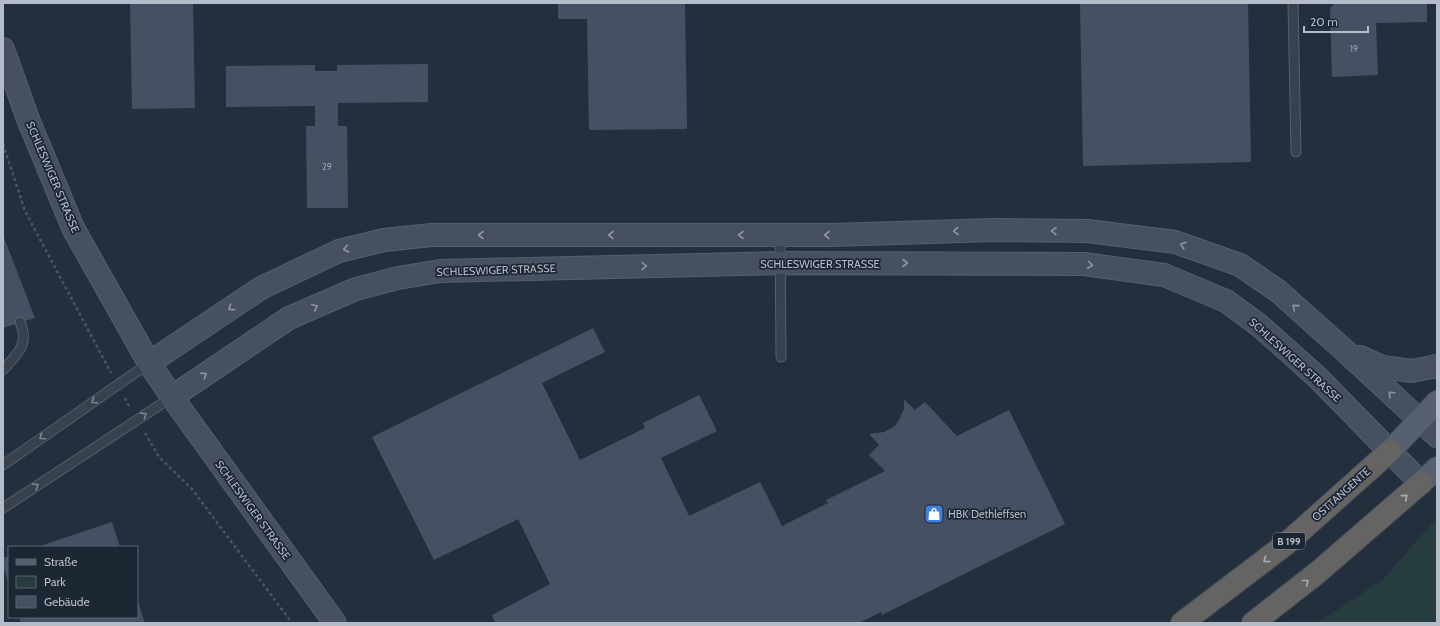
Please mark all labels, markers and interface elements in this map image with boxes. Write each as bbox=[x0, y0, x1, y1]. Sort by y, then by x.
scale bar bbox=[1304, 8, 1368, 34]
text: 20 m bbox=[1310, 14, 1338, 29]
house number: 19 bbox=[1350, 43, 1358, 54]
street label: SCHLESWIGER STRASSE bbox=[23, 119, 83, 235]
house number: 29 bbox=[322, 161, 332, 172]
one-way arrow bbox=[953, 227, 959, 235]
one-way arrow bbox=[1051, 227, 1057, 235]
one-way arrow bbox=[478, 231, 484, 239]
one-way arrow bbox=[608, 231, 614, 239]
one-way arrow bbox=[738, 231, 744, 239]
one-way arrow bbox=[824, 231, 830, 239]
one-way arrow bbox=[1179, 241, 1186, 249]
one-way arrow bbox=[343, 245, 349, 253]
street label: SCHLESWIGER STRASSE bbox=[760, 257, 880, 271]
one-way arrow bbox=[902, 259, 908, 267]
one-way arrow bbox=[1087, 260, 1094, 269]
street label: SCHLESWIGER STRASSE bbox=[436, 261, 556, 279]
one-way arrow bbox=[641, 262, 647, 270]
one-way arrow bbox=[228, 303, 235, 311]
one-way arrow bbox=[310, 304, 318, 312]
one-way arrow bbox=[1292, 304, 1300, 311]
street label: SCHLESWIGER STRASSE bbox=[1246, 315, 1344, 405]
one-way arrow bbox=[200, 373, 207, 380]
one-way arrow bbox=[1388, 391, 1396, 399]
one-way arrow bbox=[91, 396, 98, 404]
one-way arrow bbox=[140, 412, 147, 420]
one-way arrow bbox=[39, 432, 46, 440]
street label: SCHLESWIGER STRASSE bbox=[212, 458, 294, 562]
street label: OSTTANGENTE bbox=[1309, 464, 1373, 524]
one-way arrow bbox=[31, 484, 38, 491]
one-way arrow bbox=[1400, 495, 1408, 502]
shop icon: HBK Dethleffsen bbox=[923, 503, 945, 525]
place label: HBK Dethleffsen bbox=[948, 507, 1026, 521]
road number: B 199 bbox=[1273, 533, 1305, 549]
legend bbox=[8, 546, 138, 618]
text: Straße bbox=[44, 554, 77, 569]
one-way arrow bbox=[1263, 555, 1270, 562]
text: Park bbox=[44, 574, 66, 589]
one-way arrow bbox=[1301, 580, 1308, 587]
text: Gebäude bbox=[44, 594, 90, 609]

